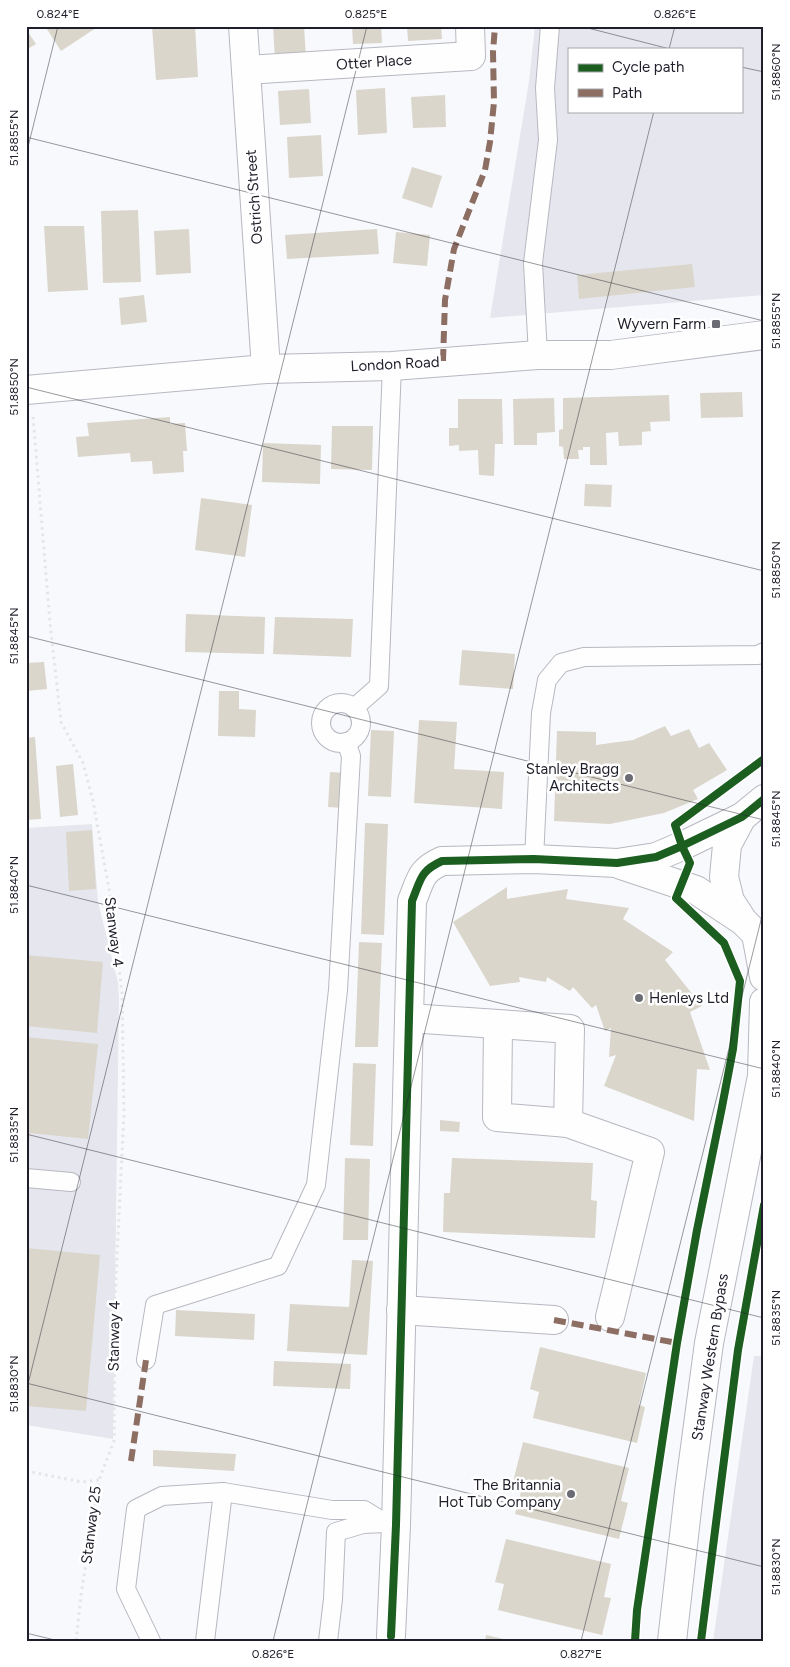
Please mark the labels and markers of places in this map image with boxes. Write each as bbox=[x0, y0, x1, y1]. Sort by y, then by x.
place label: Wyvern Farm bbox=[617, 315, 706, 333]
marker: Wyvern Farm bbox=[710, 318, 722, 330]
place label: Stanley Bragg Architects bbox=[526, 760, 619, 795]
marker: Stanley Bragg Architects bbox=[623, 772, 635, 784]
place label: Henleys Ltd bbox=[649, 989, 729, 1007]
marker: Henleys Ltd bbox=[633, 992, 645, 1004]
place label: The Britannia Hot Tub Company bbox=[438, 1476, 561, 1511]
marker: The Britannia Hot Tub Company bbox=[565, 1488, 577, 1500]

